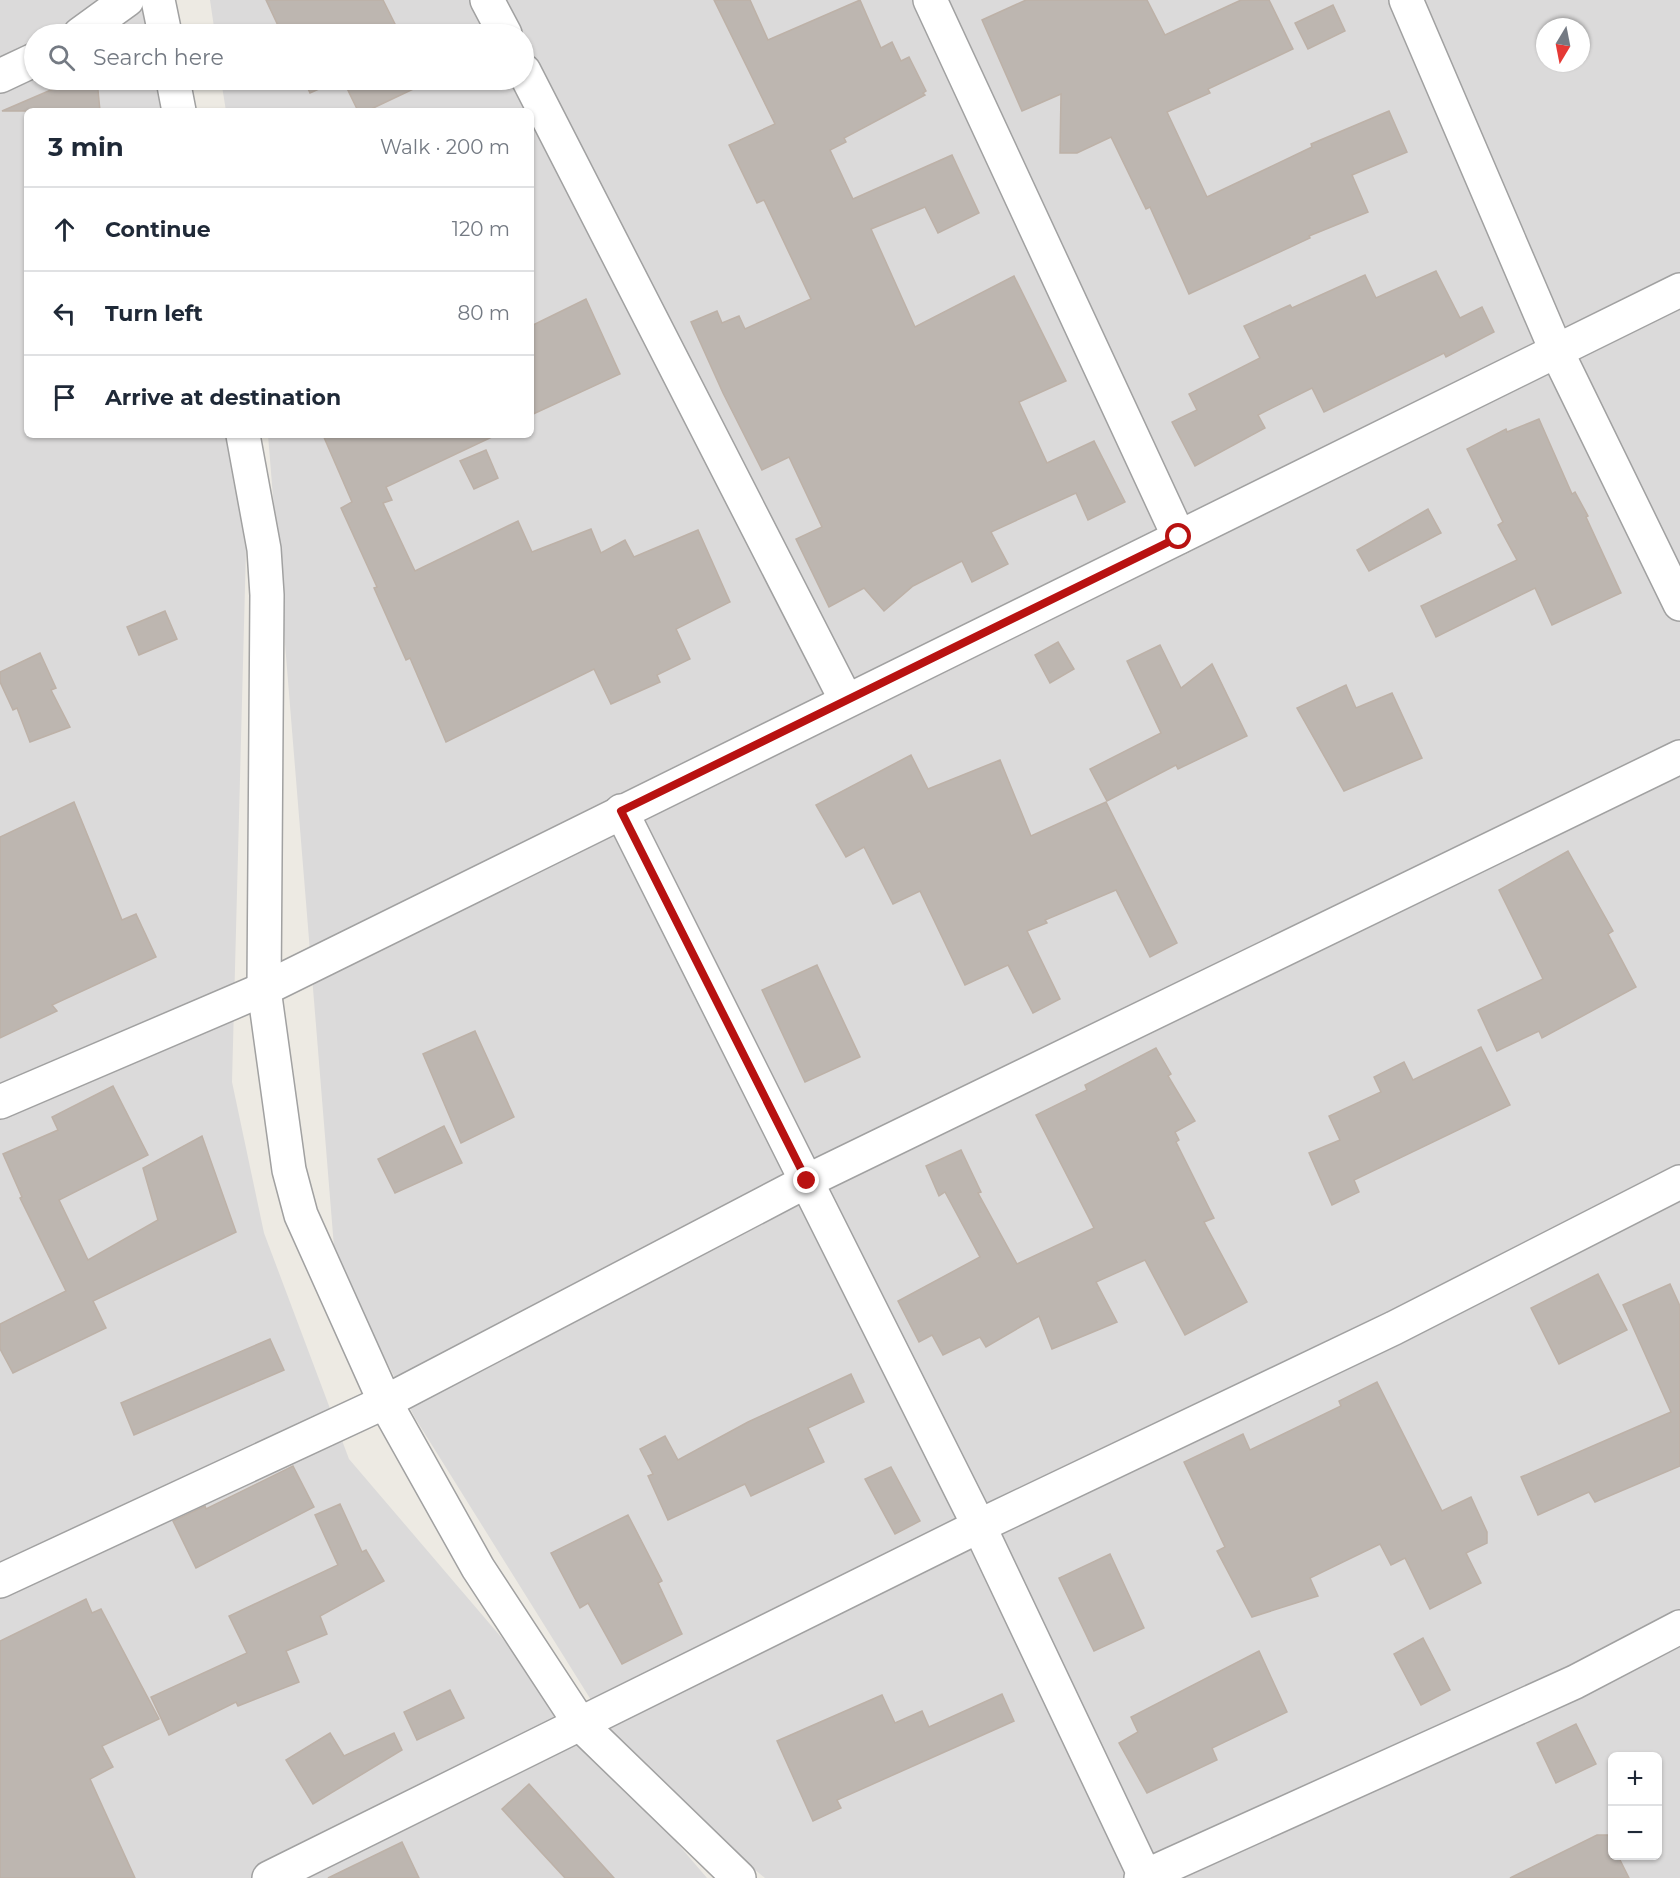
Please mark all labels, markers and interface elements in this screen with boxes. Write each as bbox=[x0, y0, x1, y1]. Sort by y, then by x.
north arrow bbox=[1536, 18, 1590, 72]
search box bbox=[24, 24, 534, 90]
icon: search bbox=[45, 41, 78, 74]
text: Search here bbox=[93, 44, 224, 71]
text: 3 min bbox=[48, 131, 124, 163]
text: Walk · 200 m bbox=[380, 135, 510, 159]
icon: ahead bbox=[48, 213, 81, 246]
text: Continue bbox=[105, 216, 211, 243]
text: 120 m bbox=[452, 217, 510, 241]
icon: left bbox=[48, 297, 81, 330]
text: Turn left bbox=[105, 300, 203, 327]
text: 80 m bbox=[458, 301, 510, 325]
icon: arrive bbox=[48, 381, 81, 414]
text: Arrive at destination bbox=[105, 384, 341, 411]
route start bbox=[1165, 523, 1191, 549]
route end bbox=[793, 1167, 819, 1193]
map controls bbox=[1608, 1752, 1662, 1860]
button: + bbox=[1608, 1752, 1662, 1806]
button: − bbox=[1608, 1806, 1662, 1860]

